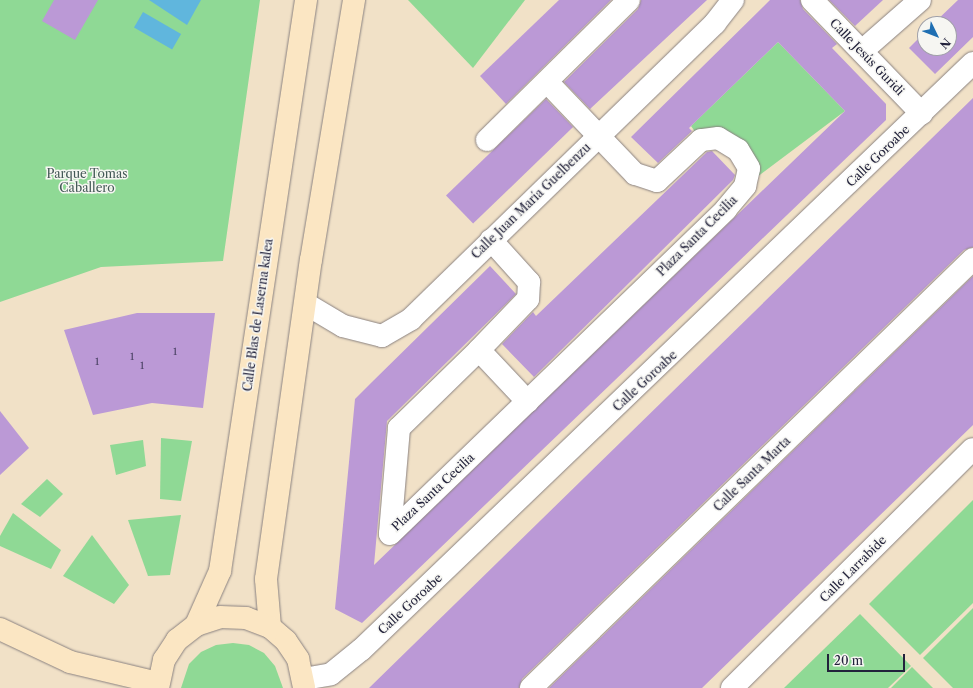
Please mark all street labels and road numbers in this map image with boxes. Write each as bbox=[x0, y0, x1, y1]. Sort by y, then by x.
street label: Calle Jesús Guridi bbox=[827, 16, 907, 98]
street label: Calle Goroabe bbox=[843, 122, 913, 190]
street label: Calle Juan María Guelbenzu bbox=[468, 140, 594, 262]
street label: Plaza Santa Cecilia bbox=[654, 193, 740, 279]
street label: Calle Blas de Laserna kalea bbox=[240, 238, 276, 392]
street label: Calle Goroabe bbox=[610, 348, 680, 414]
street label: Calle Santa Marta bbox=[711, 434, 793, 514]
street label: Plaza Santa Cecilia bbox=[389, 450, 477, 534]
street label: Calle Larrabide bbox=[817, 533, 889, 605]
street label: Calle Goroabe bbox=[375, 571, 445, 637]

